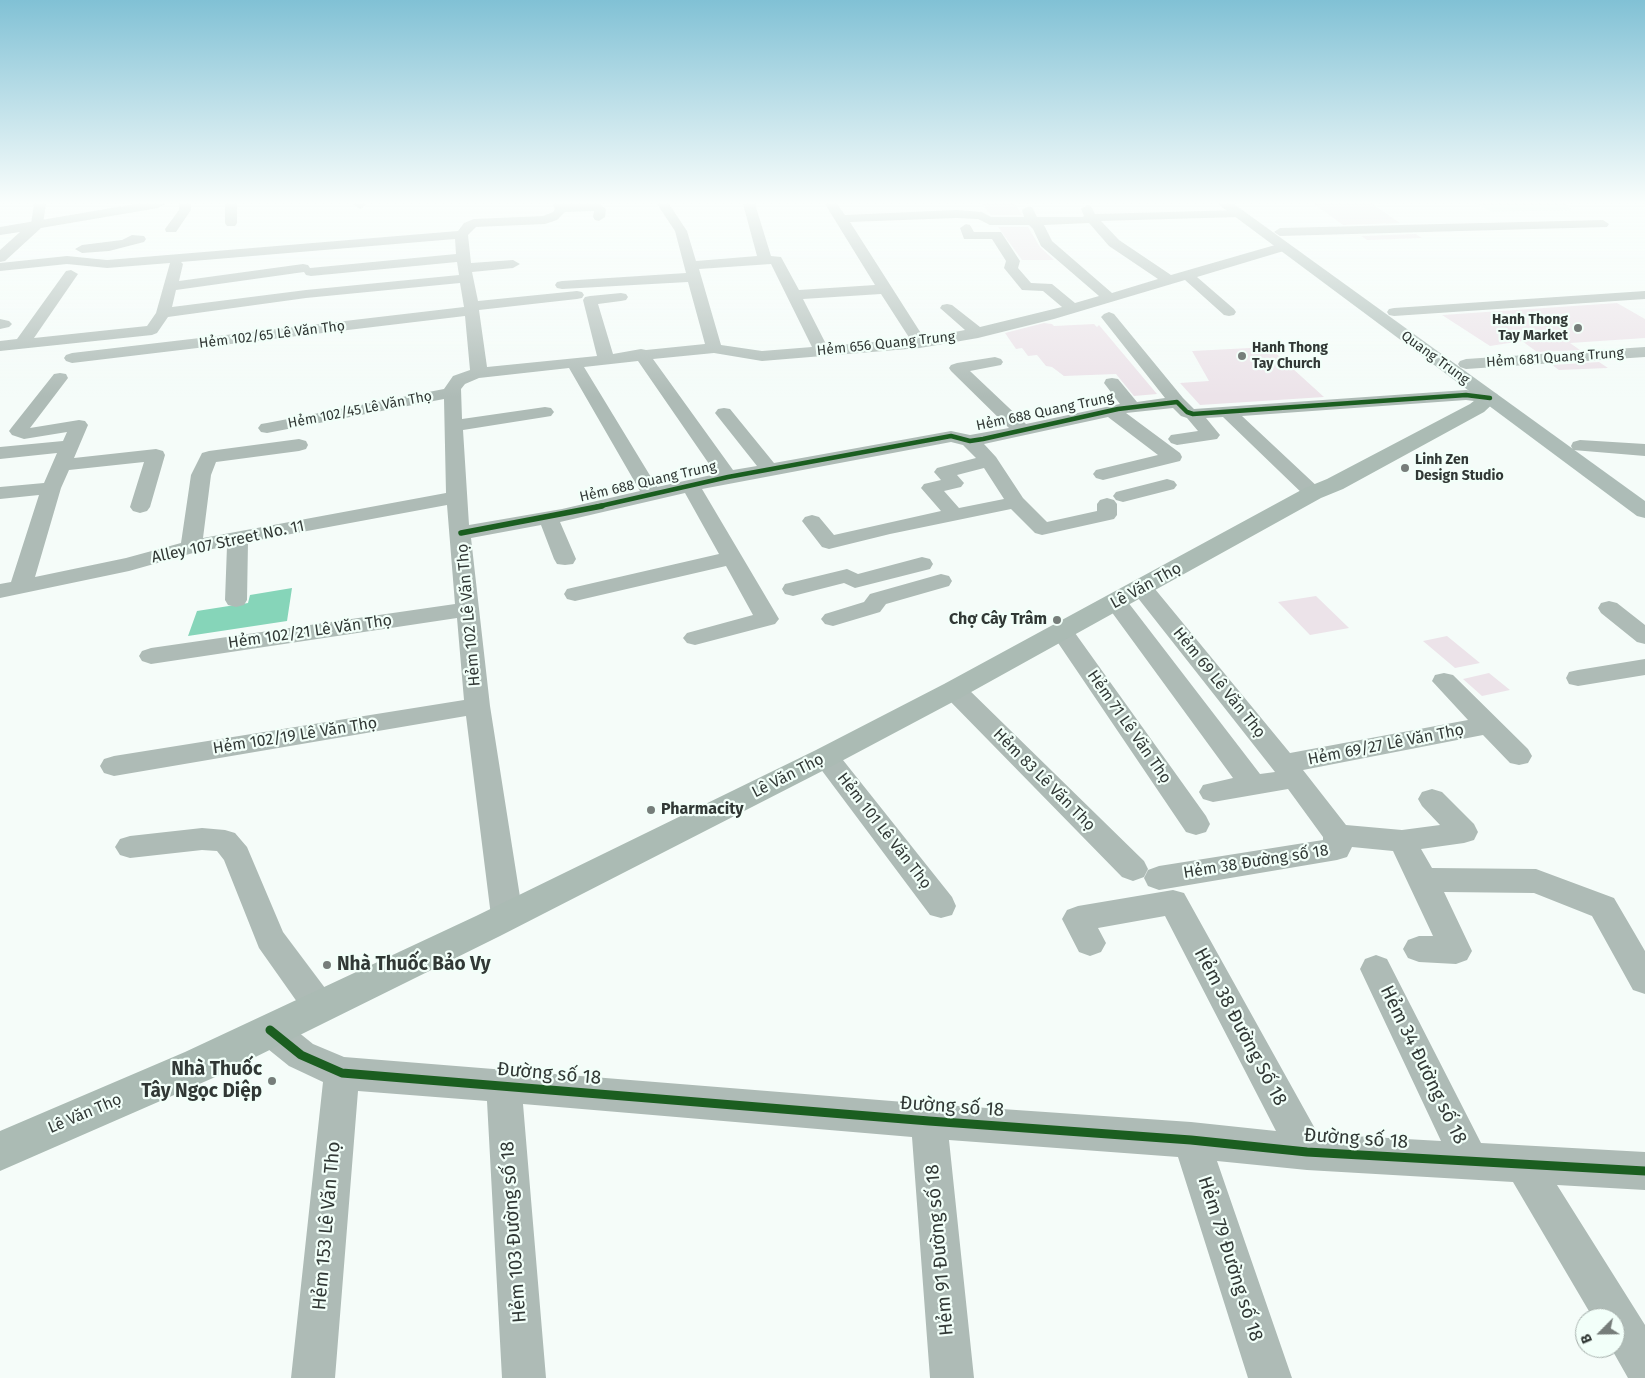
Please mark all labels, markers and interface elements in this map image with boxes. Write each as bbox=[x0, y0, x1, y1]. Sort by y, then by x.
place label: Hanh Thong Tay Market bbox=[1492, 312, 1568, 344]
street label: Hẻm 102/65 Lê Văn Thọ bbox=[198, 318, 346, 352]
marker: Hanh Thong Tay Market bbox=[1572, 322, 1584, 334]
street label: Hẻm 656 Quang Trung bbox=[816, 328, 956, 360]
street label: Quang Trung bbox=[1398, 328, 1472, 388]
place label: Hanh Thong Tay Church bbox=[1252, 340, 1328, 372]
street label: Hẻm 681 Quang Trung bbox=[1486, 345, 1624, 371]
marker: Hanh Thong Tay Church bbox=[1236, 350, 1248, 362]
street label: Hẻm 102/45 Lê Văn Thọ bbox=[287, 388, 433, 432]
street label: Hẻm 688 Quang Trung bbox=[975, 389, 1115, 435]
place label: Linh Zen Design Studio bbox=[1415, 452, 1504, 484]
street label: Hẻm 688 Quang Trung bbox=[578, 458, 718, 506]
marker: Linh Zen Design Studio bbox=[1399, 462, 1411, 474]
street label: Alley 107 Street No. 11 bbox=[150, 516, 306, 568]
street label: Hẻm 102 Lê Văn Thọ bbox=[453, 543, 485, 687]
street label: Lê Văn Thọ bbox=[1107, 559, 1185, 613]
place label: Chợ Cây Trâm bbox=[949, 610, 1047, 630]
street label: Hẻm 102/21 Lê Văn Thọ bbox=[227, 611, 393, 653]
marker: Chợ Cây Trâm bbox=[1051, 614, 1063, 626]
street label: Hẻm 69 Lê Văn Thọ bbox=[1169, 624, 1269, 742]
street label: Hẻm 71 Lê Văn Thọ bbox=[1083, 667, 1175, 787]
street label: Hẻm 102/19 Lê Văn Thọ bbox=[211, 714, 379, 758]
street label: Hẻm 69/27 Lê Văn Thọ bbox=[1306, 720, 1466, 770]
street label: Hẻm 83 Lê Văn Thọ bbox=[989, 725, 1099, 835]
street label: Lê Văn Thọ bbox=[749, 750, 827, 802]
street label: Hẻm 101 Lê Văn Thọ bbox=[833, 769, 935, 893]
place label: Pharmacity bbox=[661, 800, 744, 820]
marker: Pharmacity bbox=[645, 804, 657, 816]
street label: Hẻm 38 Đường số 18 bbox=[1182, 841, 1330, 883]
street label: Hẻm 38 Đường Số 18 bbox=[1189, 944, 1291, 1110]
place label: Nhà Thuốc Bảo Vy bbox=[337, 954, 491, 976]
marker: Nhà Thuốc Bảo Vy bbox=[321, 959, 333, 971]
street label: Hẻm 34 Đường số 18 bbox=[1375, 982, 1471, 1148]
street label: Đường số 18 bbox=[496, 1058, 602, 1090]
place label: Nhà Thuốc Tây Ngọc Diệp bbox=[141, 1059, 262, 1103]
marker: Nhà Thuốc Tây Ngọc Diệp bbox=[266, 1075, 278, 1087]
street label: Lê Văn Thọ bbox=[45, 1090, 125, 1138]
street label: Đường số 18 bbox=[899, 1092, 1005, 1122]
street label: Đường số 18 bbox=[1303, 1124, 1409, 1154]
street label: Hẻm 103 Đường số 18 bbox=[496, 1140, 532, 1324]
street label: Hẻm 153 Lê Văn Thọ bbox=[308, 1141, 346, 1311]
street label: Hẻm 91 Đường số 18 bbox=[921, 1163, 959, 1337]
street label: Hẻm 79 Đường số 18 bbox=[1193, 1174, 1267, 1344]
north arrow bbox=[1575, 1308, 1625, 1358]
text: B bbox=[1577, 1331, 1596, 1346]

